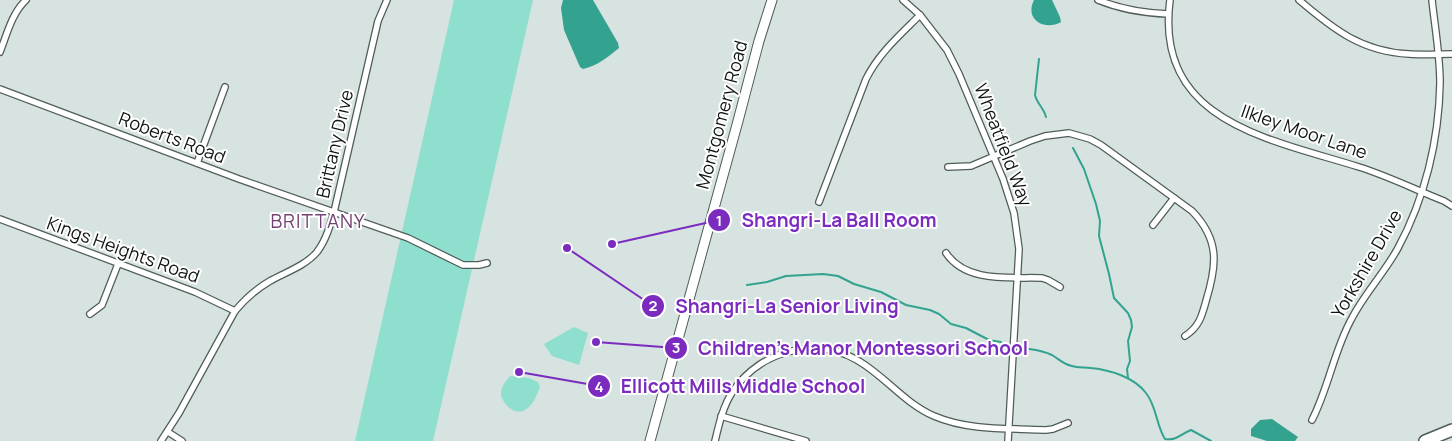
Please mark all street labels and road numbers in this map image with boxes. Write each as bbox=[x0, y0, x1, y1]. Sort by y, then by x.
street label: Montgomery Road bbox=[690, 38, 752, 192]
street label: Wheatfield Way bbox=[969, 80, 1039, 210]
street label: Brittany Drive bbox=[310, 87, 358, 200]
street label: Ilkley Moor Lane bbox=[1238, 98, 1371, 164]
street label: Roberts Road bbox=[116, 106, 229, 168]
street label: Yorkshire Drive bbox=[1325, 205, 1407, 322]
street label: Kings Heights Road bbox=[44, 210, 203, 288]

